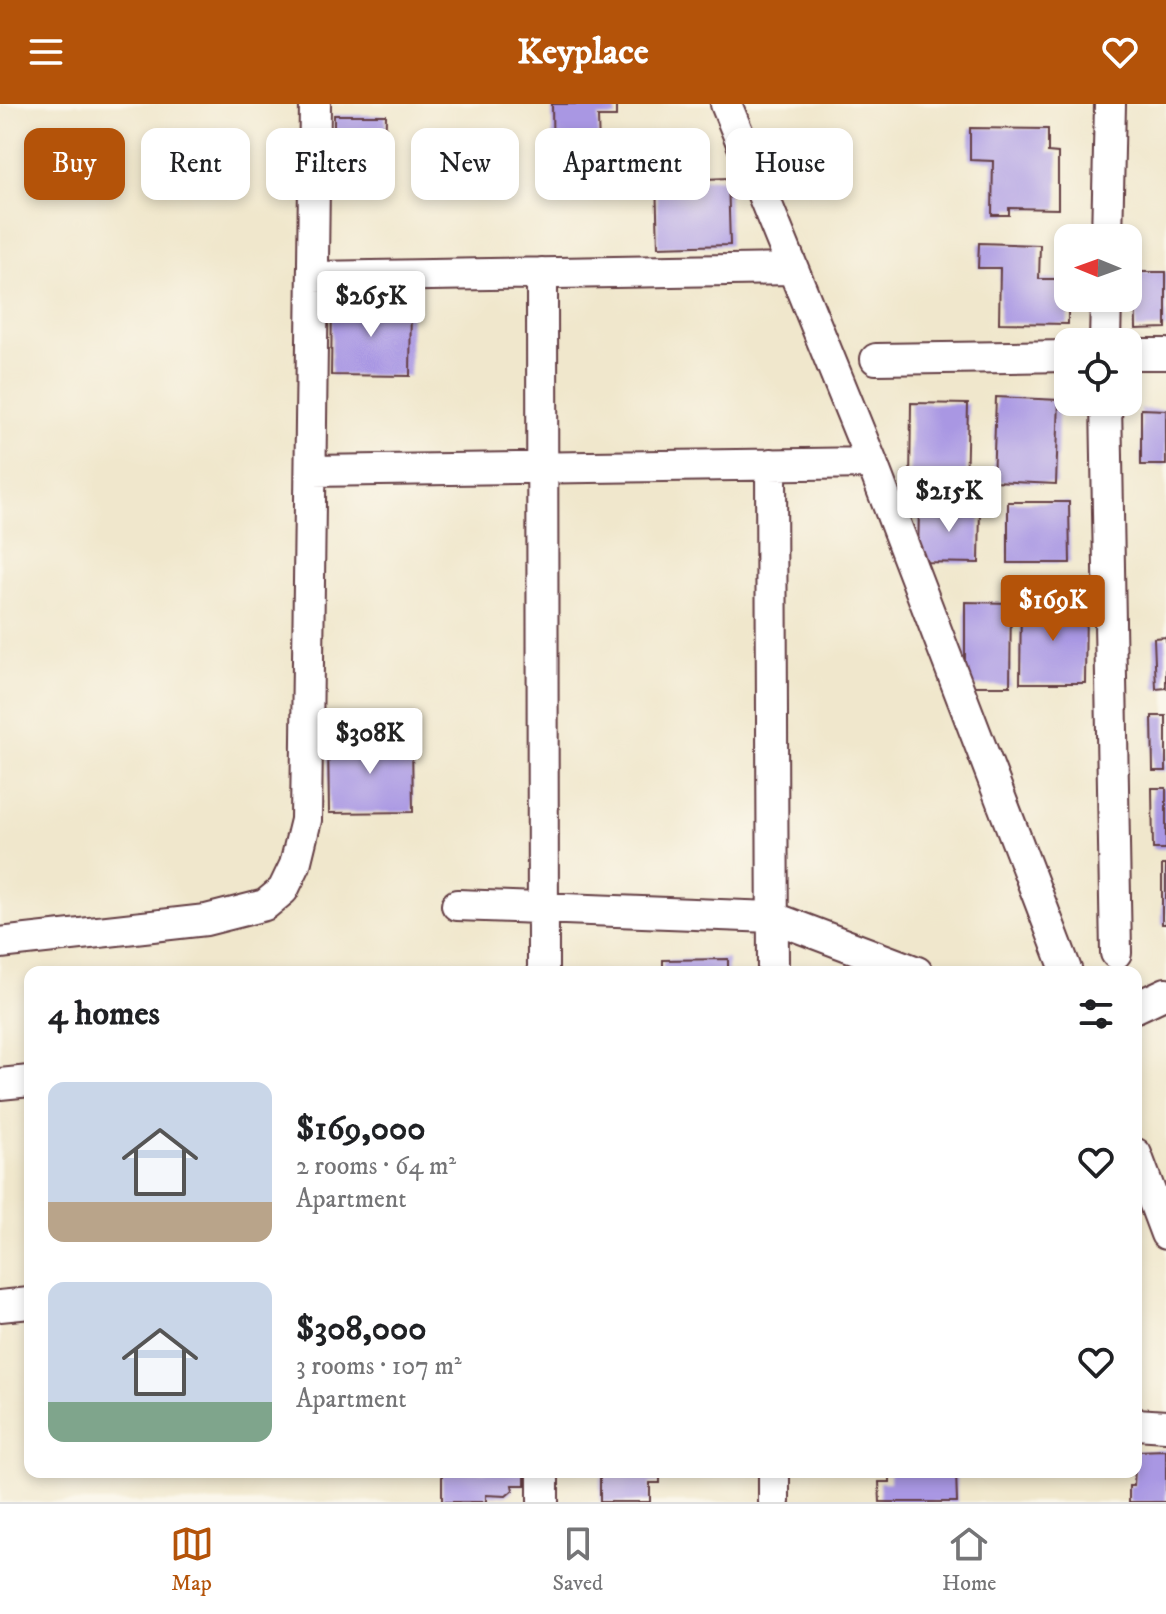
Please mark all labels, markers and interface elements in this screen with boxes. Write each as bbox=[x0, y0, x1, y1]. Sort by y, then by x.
icon: menu bbox=[24, 30, 68, 74]
text: Keyplace bbox=[517, 30, 649, 75]
icon: heart bbox=[1098, 30, 1142, 74]
chip: Buy bbox=[24, 128, 125, 200]
chip: Rent bbox=[141, 128, 250, 200]
chip: Filters bbox=[266, 128, 395, 200]
chip: New bbox=[411, 128, 519, 200]
chip: Apartment bbox=[535, 128, 710, 200]
chip: House bbox=[726, 128, 853, 200]
north arrow bbox=[1054, 224, 1142, 312]
map controls bbox=[1054, 224, 1142, 416]
pin: $265K bbox=[315, 271, 427, 339]
text: $265K bbox=[335, 280, 407, 313]
button: locate bbox=[1054, 328, 1142, 416]
pin: $215K bbox=[893, 466, 1005, 534]
text: $215K bbox=[915, 475, 983, 508]
pin: $169K bbox=[997, 575, 1109, 643]
text: $169K bbox=[1019, 584, 1087, 617]
pin: $308K bbox=[314, 708, 426, 776]
text: $308K bbox=[335, 717, 405, 750]
icon: filters bbox=[1074, 992, 1118, 1036]
text: 4 homes bbox=[48, 993, 160, 1035]
text: $169,000 bbox=[296, 1108, 426, 1150]
icon: home bbox=[112, 1114, 208, 1210]
icon: heart bbox=[1074, 1140, 1118, 1184]
text: 2 rooms · 64 m² bbox=[296, 1150, 456, 1183]
text: Apartment bbox=[296, 1183, 407, 1216]
text: $308,000 bbox=[296, 1308, 427, 1350]
icon: home bbox=[112, 1314, 208, 1410]
icon: heart bbox=[1074, 1340, 1118, 1384]
text: 3 rooms · 107 m² bbox=[296, 1350, 462, 1383]
text: Apartment bbox=[296, 1383, 407, 1416]
tab: Map bbox=[170, 1522, 214, 1597]
tab: Saved bbox=[553, 1522, 603, 1597]
tab: Home bbox=[942, 1522, 996, 1597]

